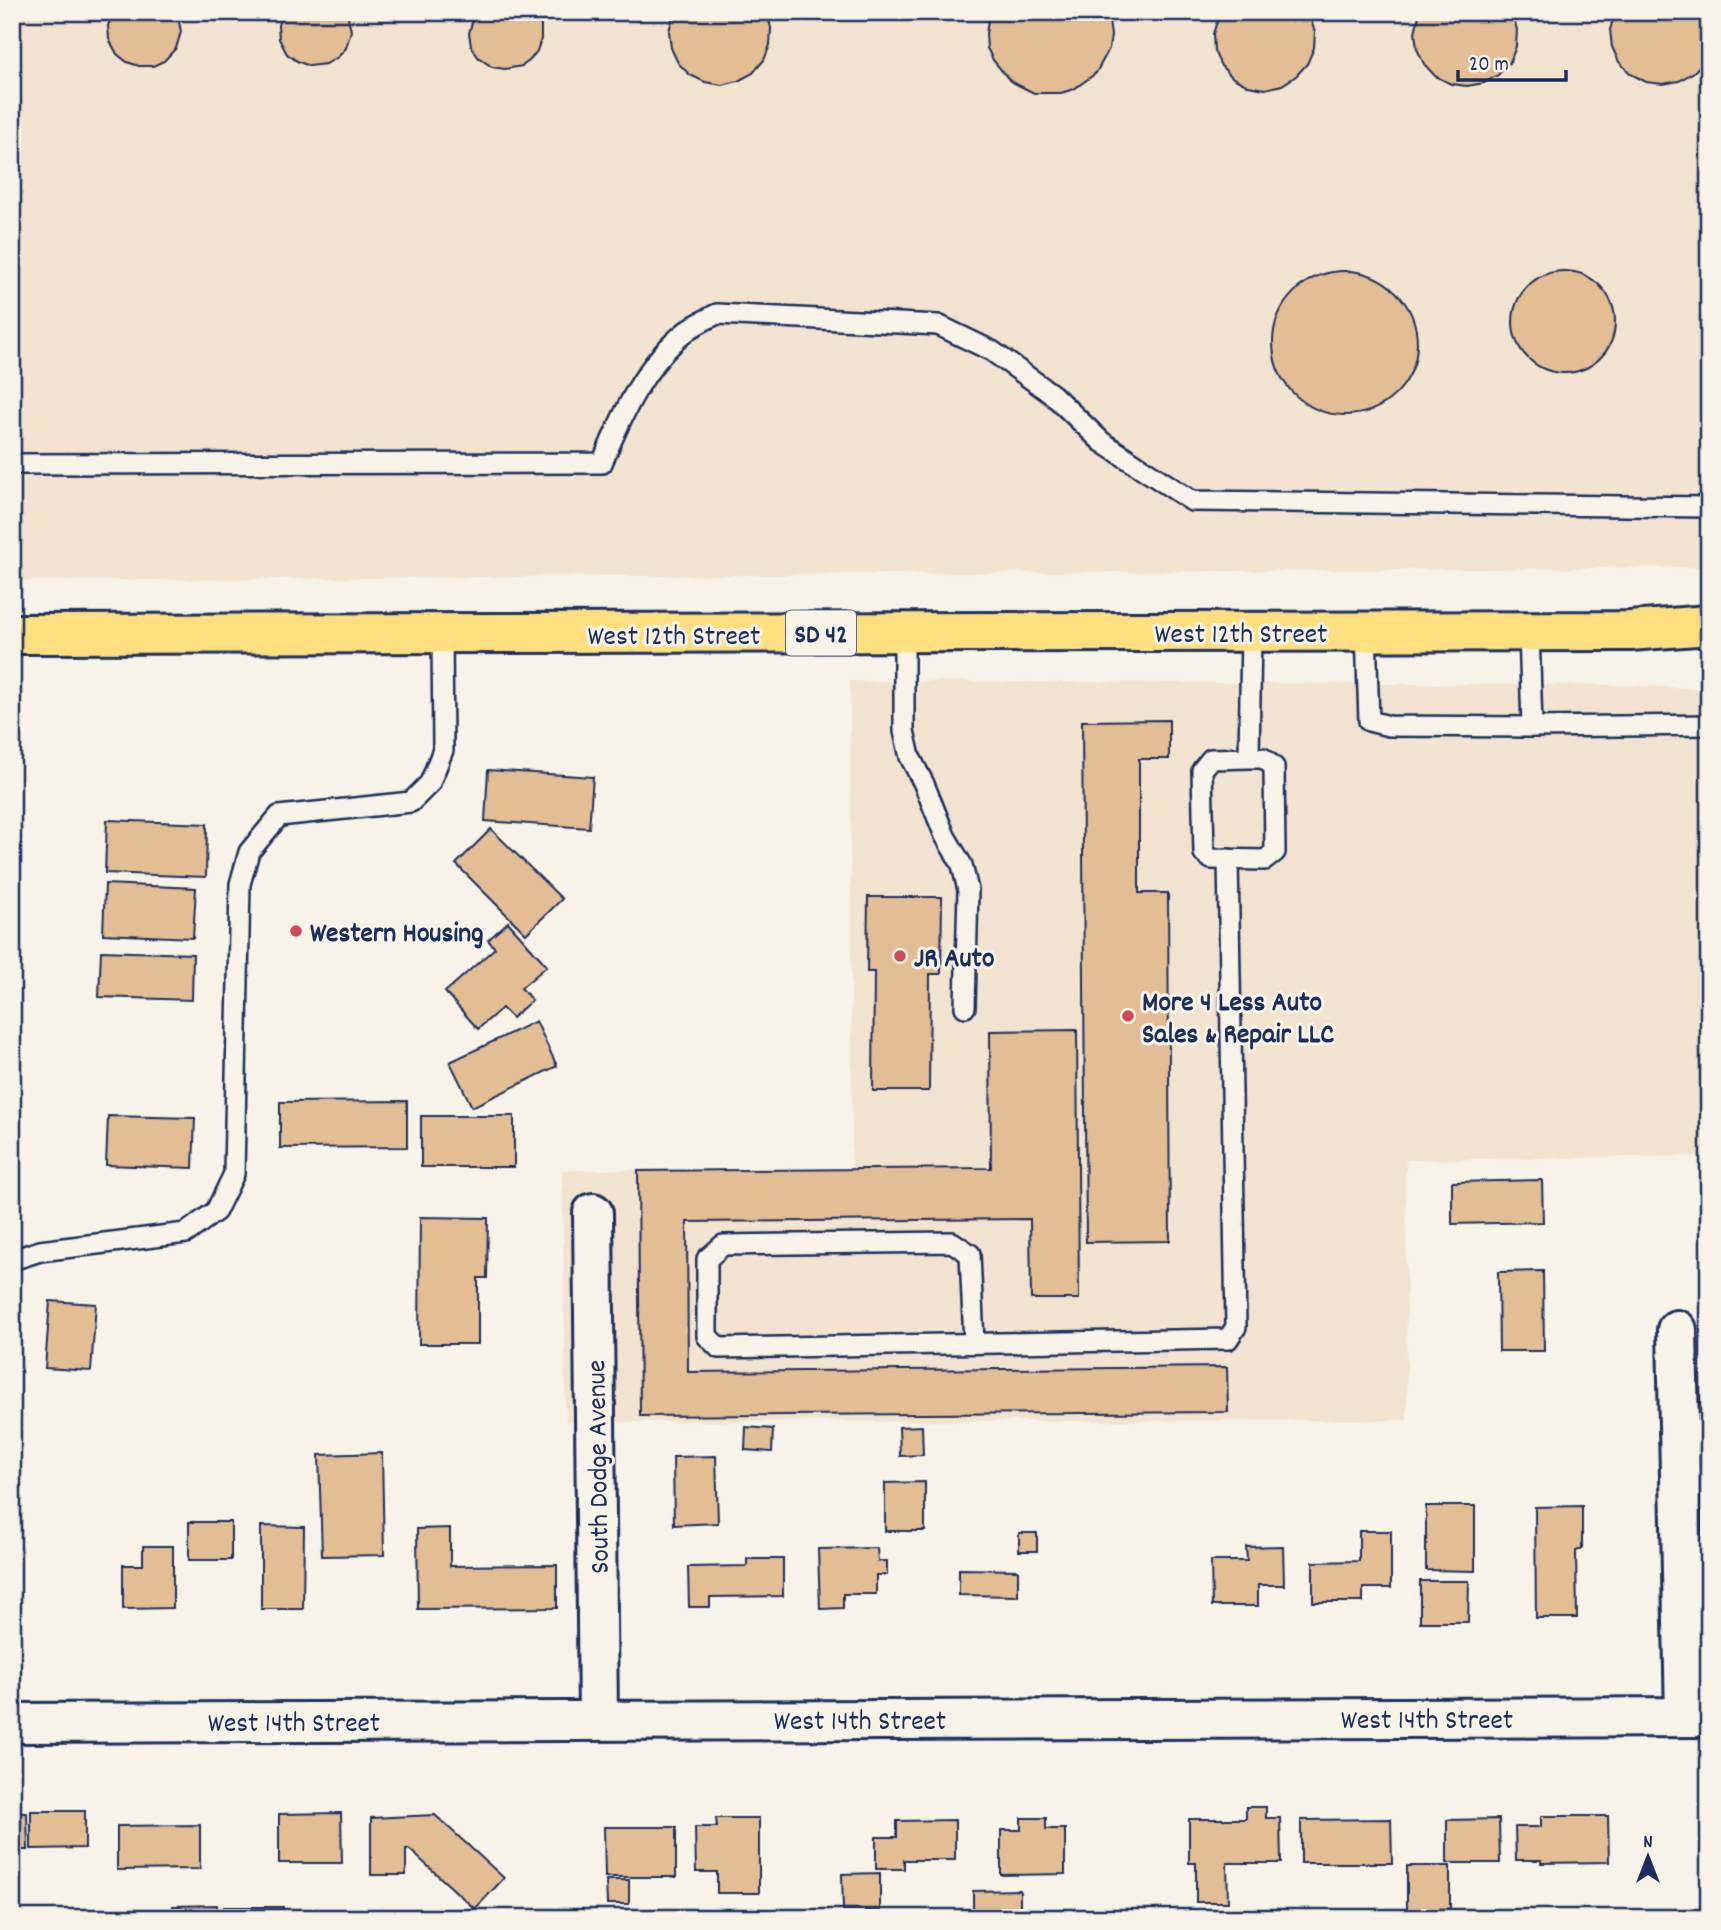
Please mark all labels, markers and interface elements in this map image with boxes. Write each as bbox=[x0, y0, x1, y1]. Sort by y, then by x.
scale bar bbox=[1458, 38, 1567, 82]
text: 20 m bbox=[1469, 51, 1509, 81]
road number: SD 42 bbox=[786, 610, 856, 656]
street label: West 12th Street bbox=[1155, 617, 1327, 657]
street label: West 12th Street bbox=[588, 619, 760, 659]
place label: Western Housing bbox=[310, 916, 484, 956]
marker: Western Housing bbox=[288, 923, 304, 939]
place label: JR Auto bbox=[914, 941, 994, 981]
marker: JR Auto bbox=[892, 948, 908, 964]
place label: More 4 Less Auto Sales & Repair LLC bbox=[1142, 985, 1334, 1057]
marker: More 4 Less Auto Sales & Repair LLC bbox=[1120, 1008, 1136, 1024]
street label: South Dodge Avenue bbox=[579, 1360, 623, 1574]
street label: West 14th Street bbox=[1341, 1703, 1513, 1743]
street label: West 14th Street bbox=[774, 1704, 946, 1744]
street label: West 14th Street bbox=[208, 1706, 380, 1746]
north arrow bbox=[1612, 1822, 1682, 1892]
text: N bbox=[1643, 1830, 1653, 1857]

